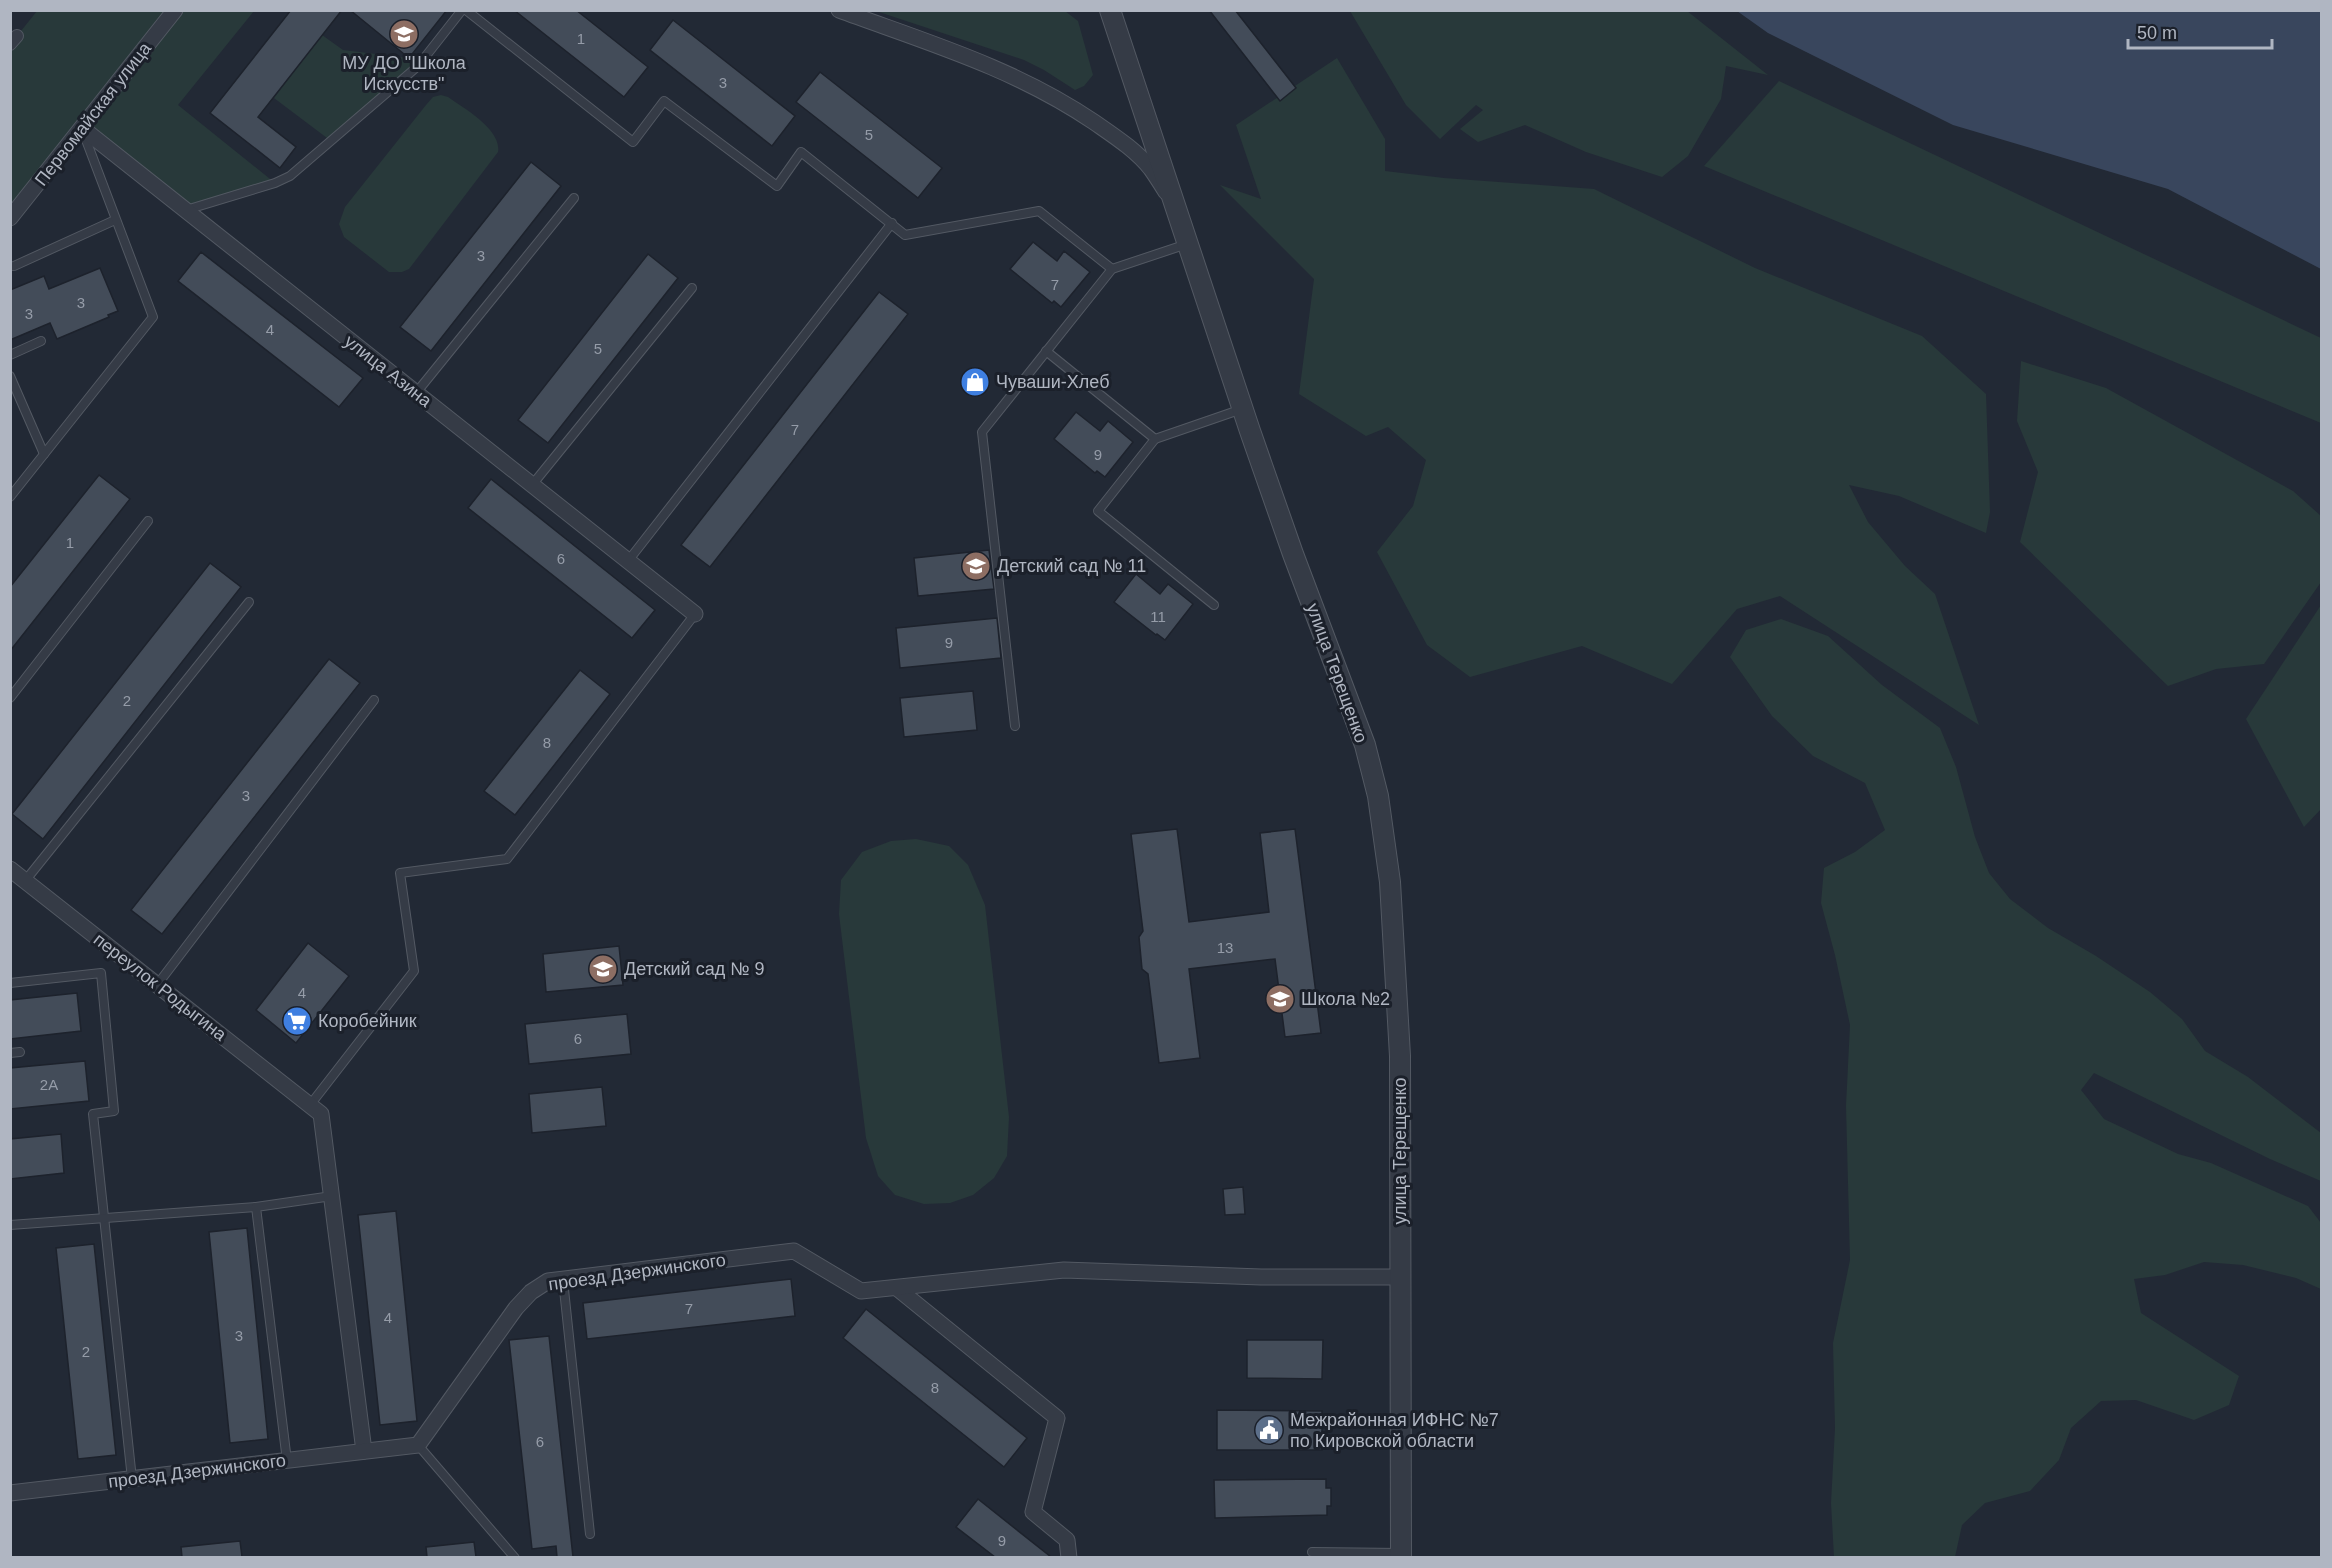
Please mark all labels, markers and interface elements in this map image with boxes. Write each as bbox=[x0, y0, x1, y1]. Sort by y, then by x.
scale bar bbox=[2128, 12, 2272, 50]
school or university icon: МУ ДО "Школа Искусств" bbox=[388, 18, 420, 50]
text: 50 m bbox=[2137, 23, 2177, 43]
house number: 1 bbox=[577, 30, 585, 47]
street label: Первомайская улица bbox=[31, 38, 156, 190]
place label: МУ ДО "Школа Искусств" bbox=[342, 53, 467, 94]
house number: 3 bbox=[719, 74, 727, 91]
house number: 5 bbox=[865, 126, 873, 143]
house number: 3 bbox=[477, 247, 485, 264]
house number: 7 bbox=[1051, 276, 1059, 293]
house number: 3 bbox=[77, 294, 85, 311]
house number: 3 bbox=[25, 305, 33, 322]
house number: 4 bbox=[266, 321, 274, 338]
street label: улица Азина bbox=[341, 331, 436, 412]
house number: 5 bbox=[594, 340, 602, 357]
shop icon: Чуваши-Хлеб bbox=[959, 366, 991, 398]
place label: Чуваши-Хлеб bbox=[996, 372, 1109, 392]
house number: 7 bbox=[791, 421, 799, 438]
house number: 9 bbox=[1094, 446, 1102, 463]
house number: 1 bbox=[66, 534, 74, 551]
house number: 6 bbox=[557, 550, 565, 567]
school or university icon: Детский сад № 11 bbox=[960, 550, 992, 582]
place label: Детский сад № 11 bbox=[997, 556, 1146, 576]
street label: улица Терещенко bbox=[1302, 600, 1372, 746]
house number: 11 bbox=[1150, 608, 1166, 625]
house number: 9 bbox=[945, 634, 953, 651]
house number: 2 bbox=[123, 692, 131, 709]
house number: 8 bbox=[543, 734, 551, 751]
house number: 3 bbox=[242, 787, 250, 804]
street label: переулок Родыгина bbox=[90, 929, 231, 1046]
house number: 13 bbox=[1217, 939, 1233, 956]
school or university icon: Детский сад № 9 bbox=[587, 953, 619, 985]
place label: Детский сад № 9 bbox=[624, 959, 764, 979]
school or university icon: Школа №2 bbox=[1264, 983, 1296, 1015]
house number: 4 bbox=[298, 984, 306, 1001]
place label: Школа №2 bbox=[1301, 989, 1390, 1009]
supermarket icon: Коробейник bbox=[281, 1005, 313, 1037]
place label: Коробейник bbox=[318, 1011, 417, 1031]
house number: 6 bbox=[574, 1030, 582, 1047]
house number: 2А bbox=[40, 1076, 58, 1093]
street label: улица Терещенко bbox=[1390, 1077, 1410, 1225]
street label: проезд Дзержинского bbox=[547, 1250, 727, 1294]
house number: 7 bbox=[685, 1300, 693, 1317]
house number: 4 bbox=[384, 1309, 392, 1326]
house number: 3 bbox=[235, 1327, 243, 1344]
house number: 2 bbox=[82, 1343, 90, 1360]
house number: 8 bbox=[931, 1379, 939, 1396]
place label: Межрайонная ИФНС №7 по Кировской области bbox=[1290, 1410, 1499, 1451]
public building icon: Межрайонная ИФНС №7 по Кировской области bbox=[1253, 1414, 1285, 1446]
house number: 6 bbox=[536, 1433, 544, 1450]
street label: проезд Дзержинского bbox=[107, 1450, 287, 1492]
house number: 9 bbox=[998, 1532, 1006, 1549]

